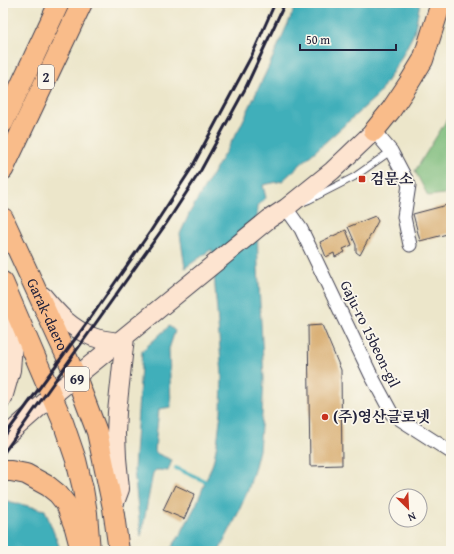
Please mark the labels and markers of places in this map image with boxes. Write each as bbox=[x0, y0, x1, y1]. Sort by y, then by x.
place label: 검문소 bbox=[370, 168, 414, 189]
marker: 검문소 bbox=[357, 174, 367, 184]
place label: (주)영산글로넷 bbox=[333, 406, 430, 427]
marker: (주)영산글로넷 bbox=[320, 412, 330, 422]

